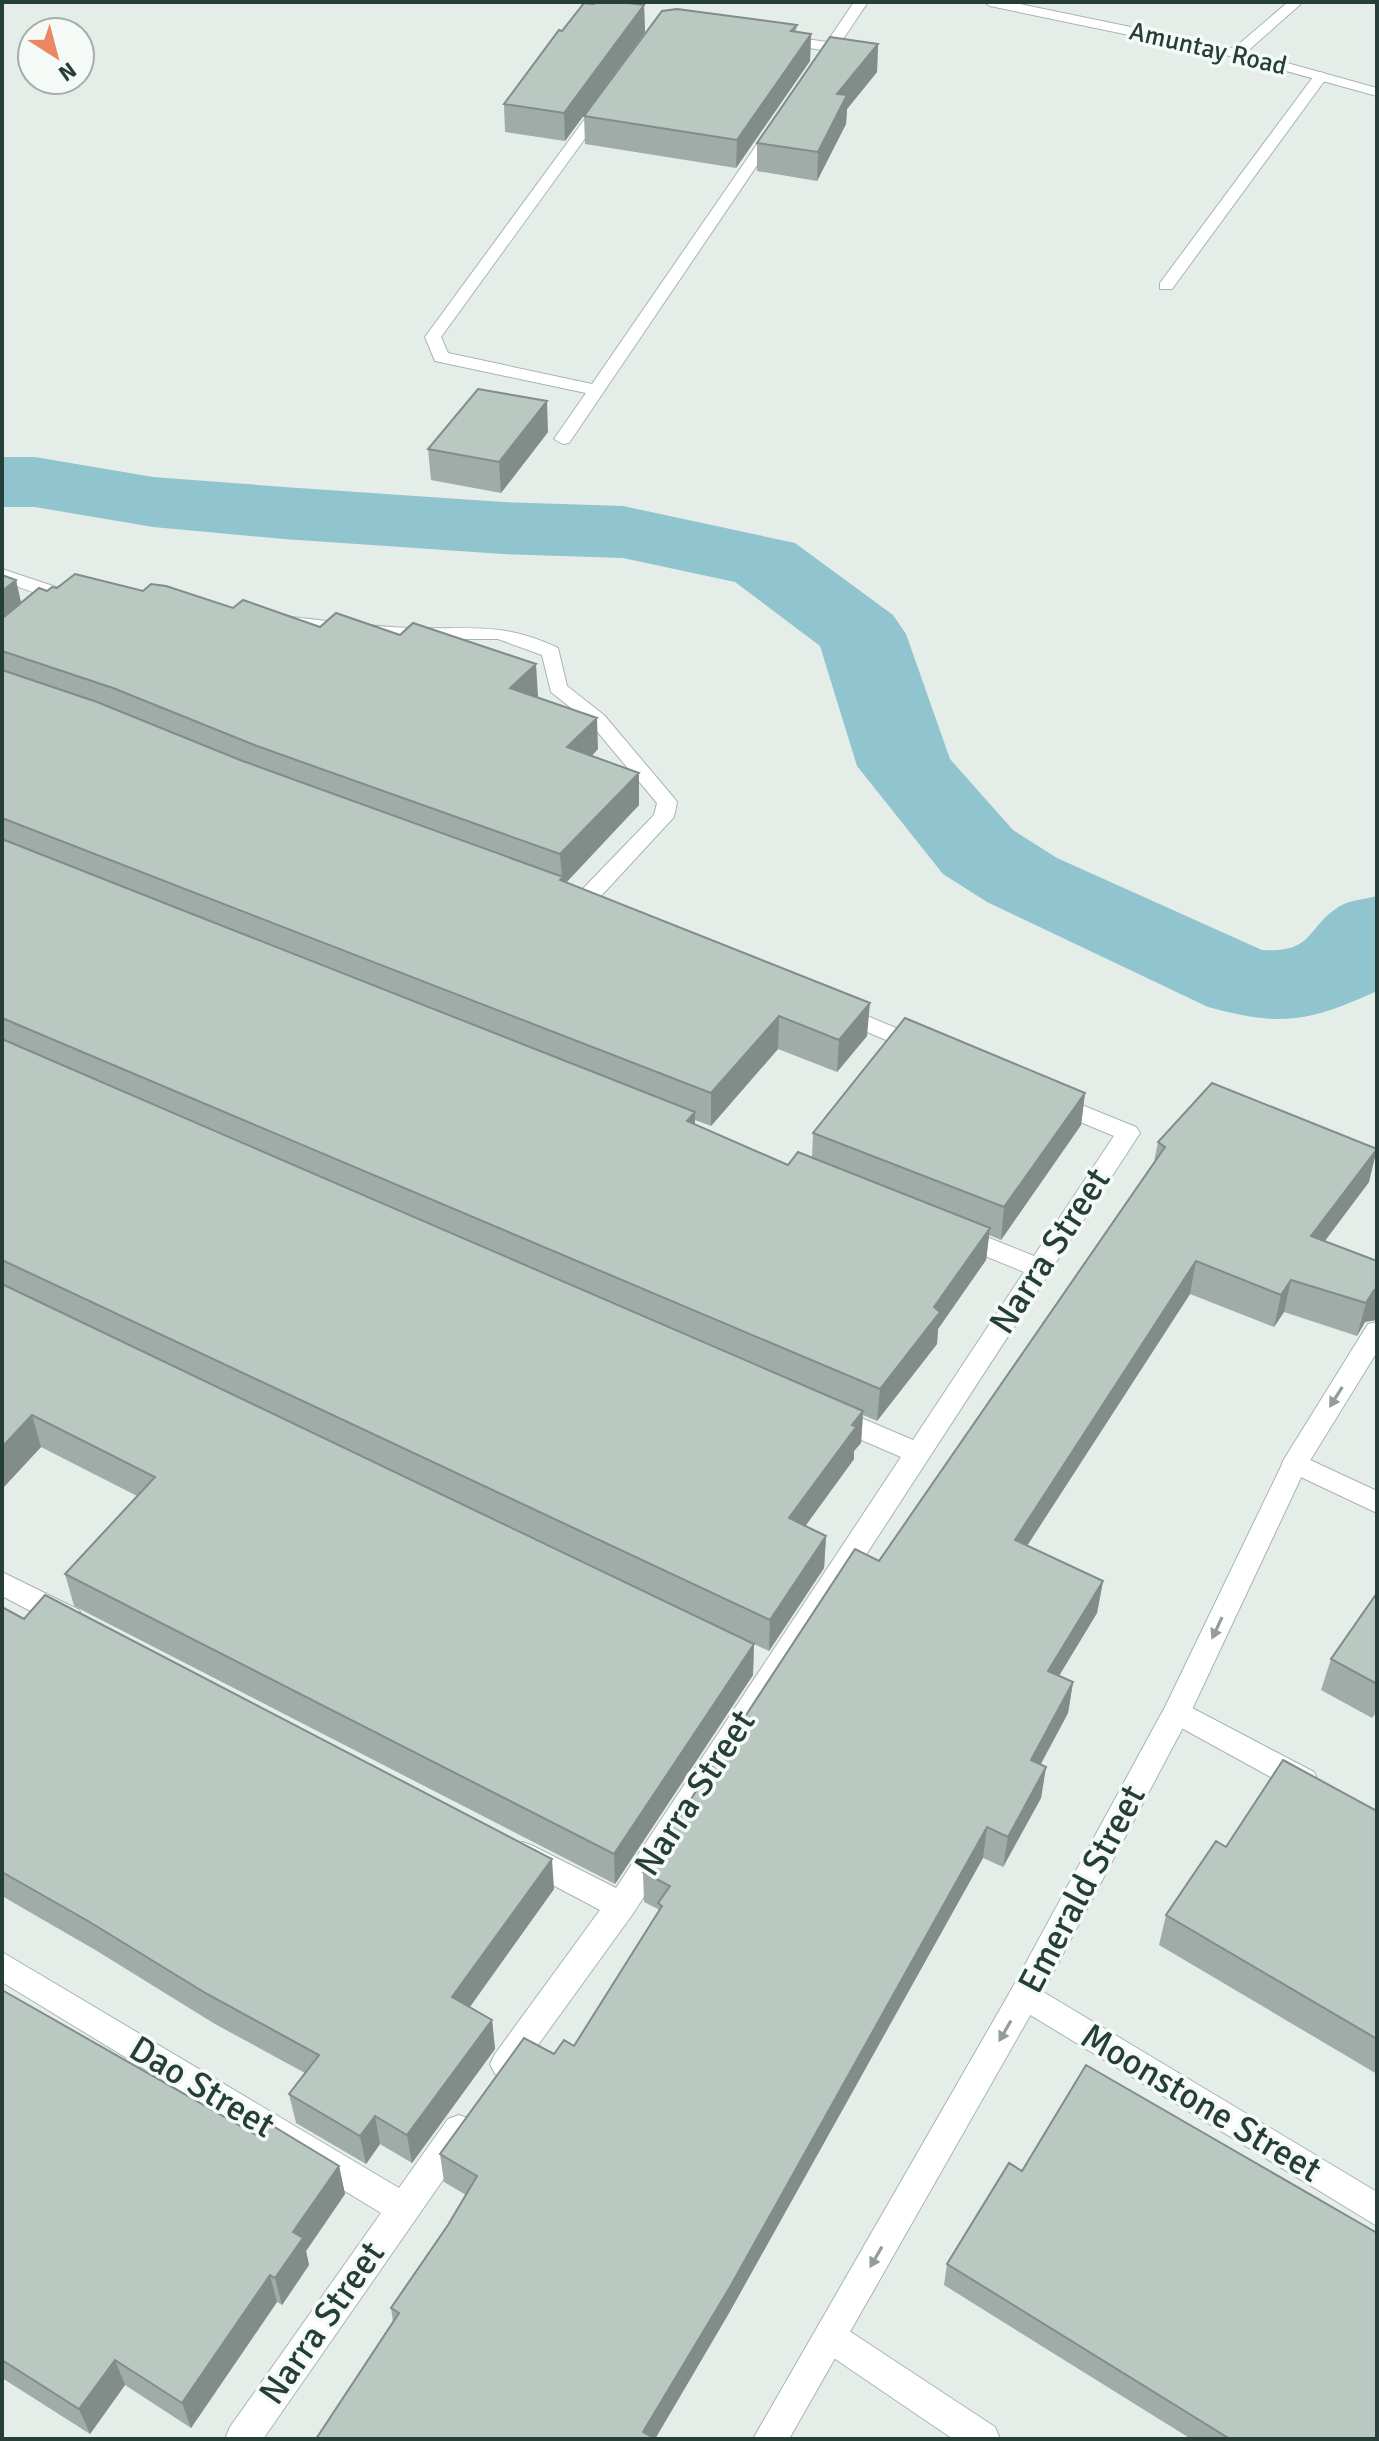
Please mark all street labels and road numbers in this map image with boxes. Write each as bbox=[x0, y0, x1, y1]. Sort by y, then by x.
street label: Amuntay Road bbox=[1126, 15, 1290, 83]
street label: Narra Street bbox=[980, 1160, 1120, 1342]
street label: Narra Street bbox=[625, 1702, 765, 1884]
street label: Emerald Street bbox=[1008, 1777, 1156, 2001]
street label: Moonstone Street bbox=[1073, 2014, 1329, 2192]
street label: Dao Street bbox=[121, 2026, 283, 2148]
street label: Narra Street bbox=[249, 2233, 395, 2413]

